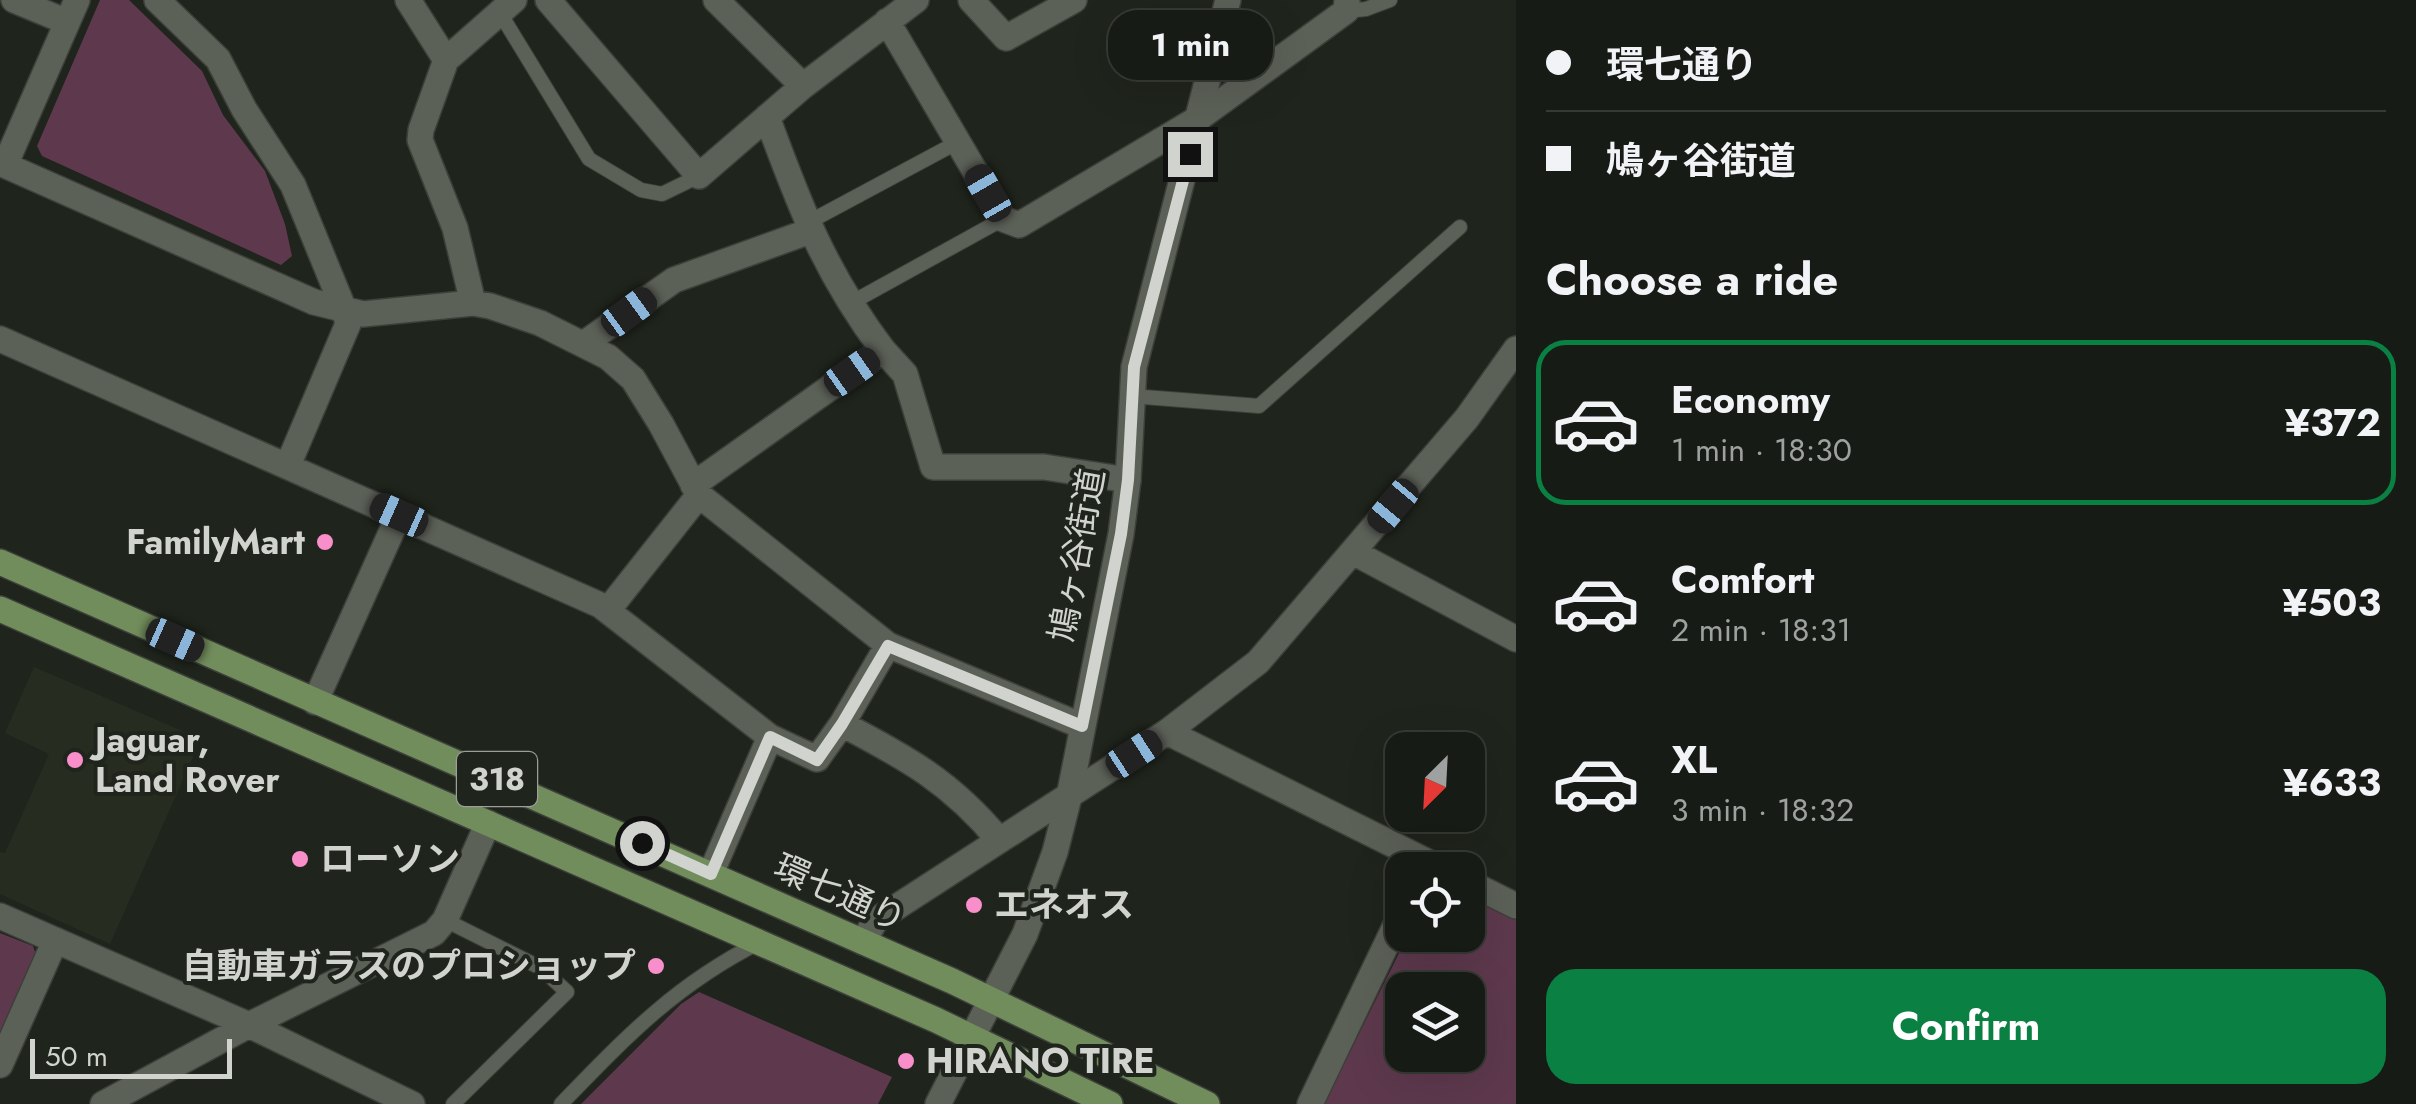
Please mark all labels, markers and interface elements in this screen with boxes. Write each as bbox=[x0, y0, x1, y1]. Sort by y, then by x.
callout: 1 min bbox=[1108, 9, 1272, 79]
text: 1 min bbox=[1151, 22, 1230, 68]
text: 環七通り bbox=[1606, 37, 1758, 92]
route end bbox=[1168, 132, 1213, 177]
text: 鳩ヶ谷街道 bbox=[1606, 133, 1796, 188]
car bbox=[960, 160, 1016, 226]
text: Choose a ride bbox=[1546, 247, 1838, 312]
car bbox=[596, 282, 662, 342]
car bbox=[819, 343, 885, 401]
text: Economy bbox=[1671, 372, 1830, 427]
icon: car bbox=[1551, 378, 1641, 468]
text: ¥372 bbox=[2285, 395, 2381, 450]
text: 1 min · 18:30 bbox=[1671, 427, 1852, 473]
street label: 鳩ヶ谷街道 bbox=[1037, 464, 1117, 646]
car bbox=[1362, 473, 1424, 539]
car bbox=[365, 489, 433, 541]
place label: FamilyMart bbox=[126, 517, 305, 567]
marker: FamilyMart bbox=[314, 531, 336, 553]
text: Comfort bbox=[1671, 552, 1814, 607]
icon: car bbox=[1551, 558, 1641, 648]
text: ¥503 bbox=[2282, 575, 2381, 630]
text: 2 min · 18:31 bbox=[1671, 607, 1851, 653]
car bbox=[141, 614, 209, 666]
place label: Jaguar, Land Rover bbox=[89, 715, 280, 805]
car bbox=[1101, 725, 1167, 783]
north arrow bbox=[1385, 732, 1485, 832]
map controls bbox=[1385, 732, 1485, 1072]
text: XL bbox=[1671, 732, 1717, 787]
icon: car bbox=[1551, 738, 1641, 828]
marker: Jaguar, Land Rover bbox=[64, 749, 86, 771]
road number: 318 bbox=[457, 752, 537, 806]
text: ¥633 bbox=[2283, 755, 2381, 810]
text: 3 min · 18:32 bbox=[1671, 787, 1854, 833]
route start bbox=[620, 821, 665, 866]
place label: ローソン bbox=[320, 834, 460, 884]
street label: 環七通り bbox=[766, 842, 914, 944]
marker: ローソン bbox=[289, 848, 311, 870]
button: locate bbox=[1385, 852, 1485, 952]
place label: エネオス bbox=[994, 880, 1134, 930]
marker: エネオス bbox=[963, 894, 985, 916]
place label: 自動車ガラスのプロショップ bbox=[182, 941, 636, 991]
marker: 自動車ガラスのプロショップ bbox=[645, 955, 667, 977]
button: Confirm bbox=[1546, 969, 2386, 1084]
button: layers bbox=[1385, 972, 1485, 1072]
scale bar bbox=[30, 1034, 232, 1078]
text: 50 m bbox=[45, 1036, 108, 1077]
place label: HIRANO TIRE bbox=[926, 1036, 1155, 1086]
marker: HIRANO TIRE bbox=[895, 1050, 917, 1072]

